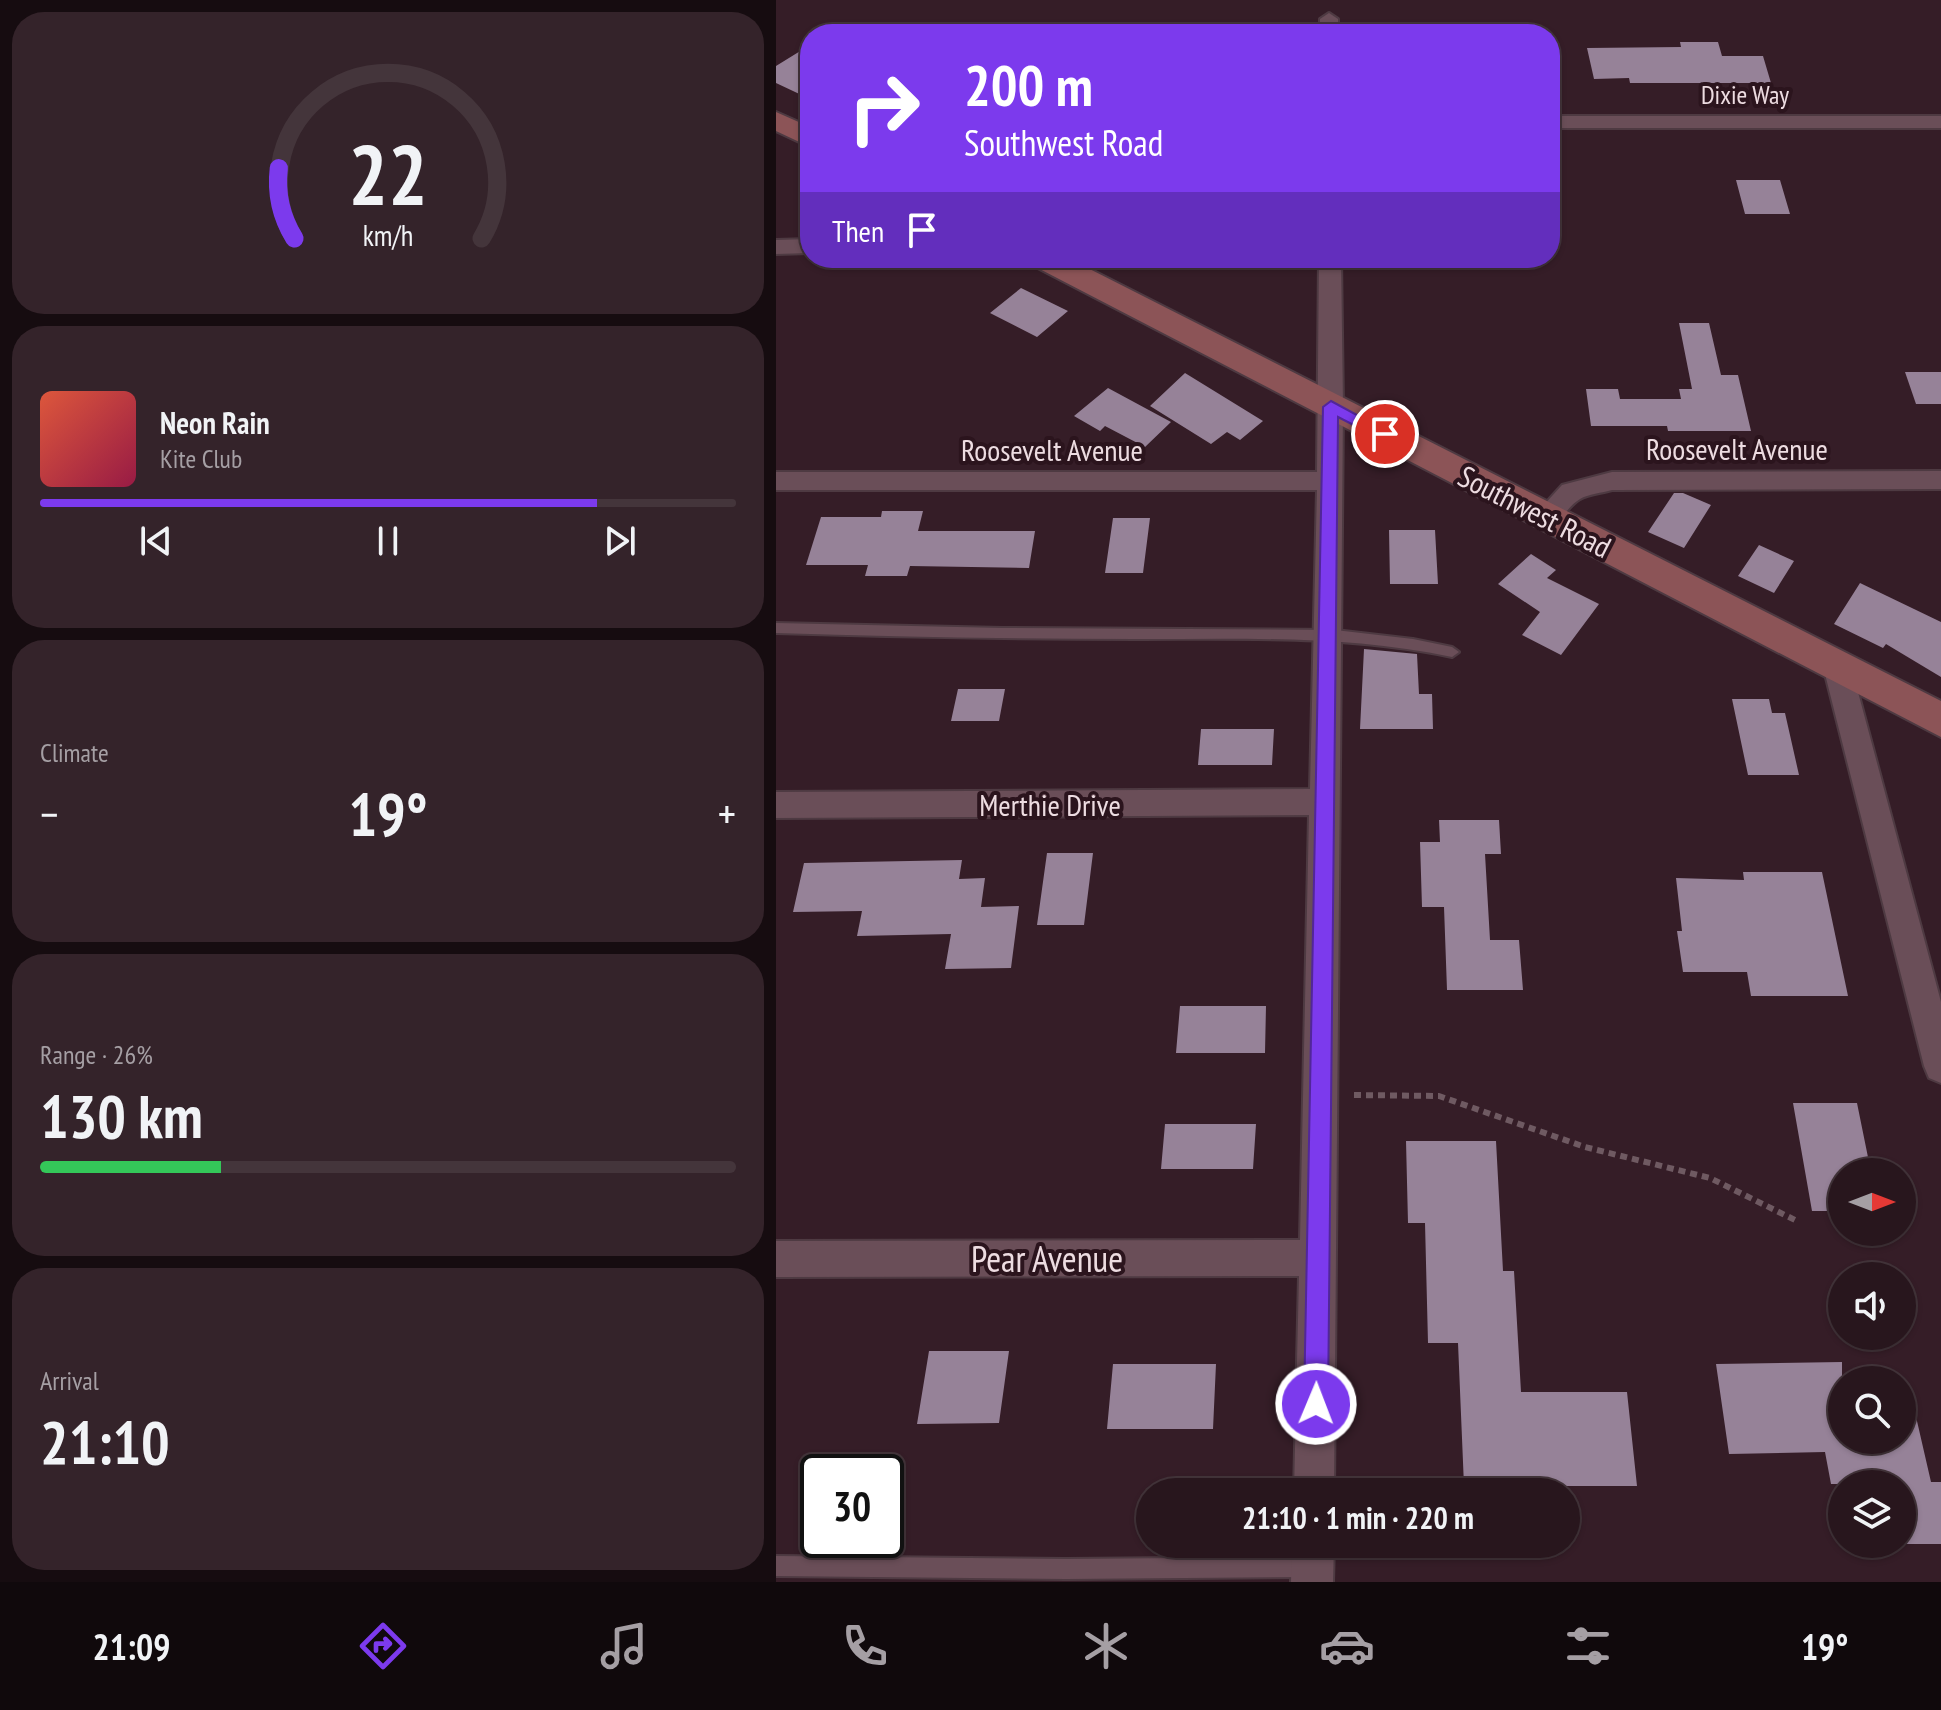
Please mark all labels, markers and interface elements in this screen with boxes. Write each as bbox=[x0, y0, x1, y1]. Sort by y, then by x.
text: 200 m bbox=[964, 49, 1093, 121]
icon: right bbox=[832, 56, 936, 160]
street label: Dixie Way bbox=[1701, 78, 1789, 111]
text: Southwest Road bbox=[964, 119, 1163, 166]
text: 22 bbox=[348, 120, 428, 228]
icon: arrive bbox=[900, 208, 944, 252]
text: Then bbox=[832, 211, 884, 250]
text: km/h bbox=[363, 217, 413, 254]
pin bbox=[1351, 400, 1419, 468]
text: Neon Rain bbox=[160, 403, 270, 442]
icon: arrive bbox=[1363, 412, 1407, 456]
street label: Roosevelt Avenue bbox=[1646, 429, 1828, 468]
street label: Roosevelt Avenue bbox=[961, 430, 1143, 469]
text: Kite Club bbox=[160, 442, 242, 475]
street label: Southwest Road bbox=[1452, 456, 1618, 566]
icon: previous bbox=[134, 519, 178, 563]
icon: pause bbox=[366, 519, 410, 563]
icon: next bbox=[598, 519, 642, 563]
text: Climate bbox=[40, 736, 109, 769]
text: 19° bbox=[348, 775, 428, 853]
text: − bbox=[40, 785, 58, 842]
text: + bbox=[718, 785, 736, 842]
street label: Merthie Drive bbox=[979, 785, 1121, 824]
text: Range · 26% bbox=[40, 1038, 153, 1071]
text: 130 km bbox=[40, 1077, 203, 1155]
north arrow bbox=[1828, 1158, 1916, 1246]
map controls bbox=[1828, 1158, 1916, 1558]
street label: Pear Avenue bbox=[971, 1235, 1123, 1282]
button: sound bbox=[1828, 1262, 1916, 1350]
position arrow bbox=[1274, 1362, 1358, 1446]
text: Arrival bbox=[40, 1364, 99, 1397]
button: search bbox=[1828, 1366, 1916, 1454]
text: 21:10 bbox=[40, 1403, 170, 1481]
speed limit sign: 30 bbox=[800, 1454, 904, 1558]
button: layers bbox=[1828, 1470, 1916, 1558]
text: 21:10 · 1 min · 220 m bbox=[1242, 1498, 1474, 1537]
icon: directions bbox=[355, 1618, 411, 1674]
icon: music bbox=[596, 1618, 652, 1674]
icon: phone bbox=[837, 1618, 893, 1674]
icon: climate bbox=[1078, 1618, 1134, 1674]
icon: car bbox=[1319, 1618, 1375, 1674]
icon: filters bbox=[1560, 1618, 1616, 1674]
text: 21:09 bbox=[92, 1623, 170, 1670]
text: 19° bbox=[1801, 1623, 1848, 1670]

